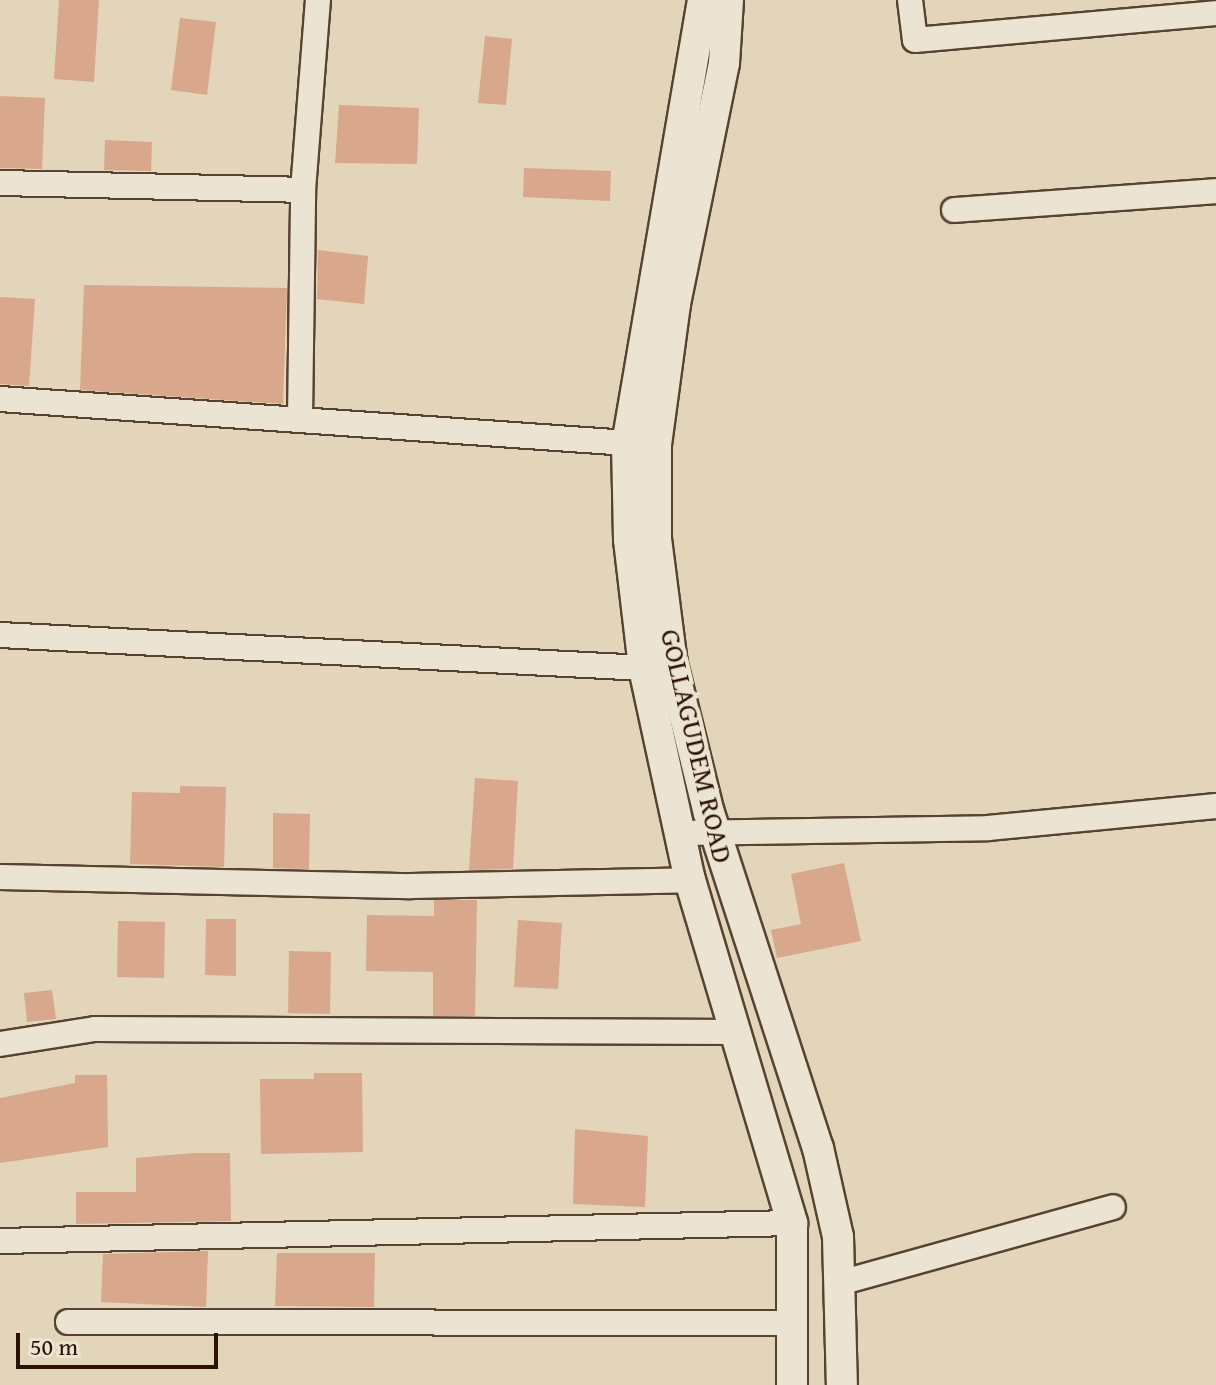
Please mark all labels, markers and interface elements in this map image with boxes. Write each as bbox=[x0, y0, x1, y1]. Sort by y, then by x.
street label: GOLLAGUDEM ROAD bbox=[654, 626, 740, 866]
scale bar bbox=[20, 1317, 222, 1367]
text: 50 m bbox=[30, 1329, 78, 1364]

